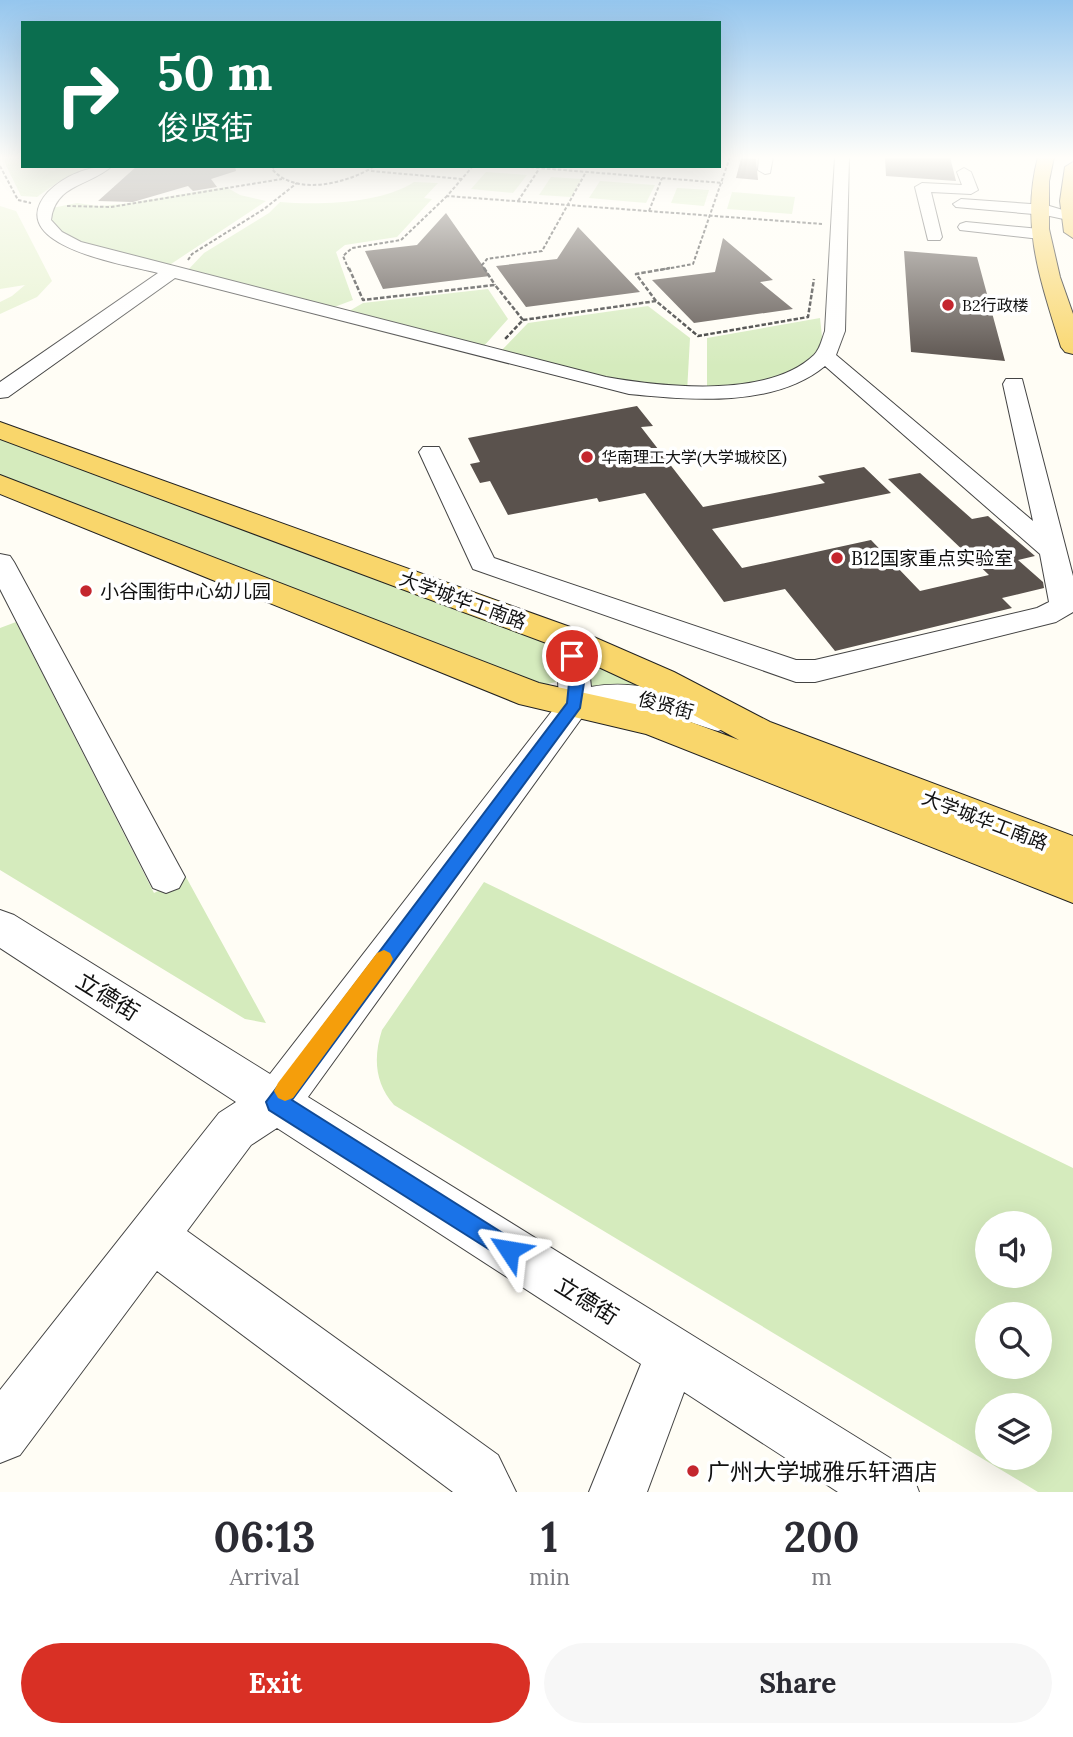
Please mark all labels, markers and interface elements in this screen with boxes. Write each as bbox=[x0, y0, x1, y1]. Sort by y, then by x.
text: 50 m bbox=[157, 41, 273, 103]
icon: right bbox=[42, 49, 133, 140]
text: 俊贤街 bbox=[157, 107, 253, 148]
place label: B2行政楼 bbox=[962, 295, 1029, 315]
marker: B2行政楼 bbox=[940, 297, 956, 313]
place label: 华南理工大学(大学城校区) bbox=[601, 447, 787, 468]
marker: 华南理工大学(大学城校区) bbox=[579, 449, 595, 465]
place label: B12国家重点实验室 bbox=[851, 546, 1013, 570]
marker: B12国家重点实验室 bbox=[829, 550, 845, 566]
street label: 大学城华工南路 bbox=[396, 566, 530, 634]
place label: 小谷围街中心幼儿园 bbox=[100, 579, 271, 603]
marker: 小谷围街中心幼儿园 bbox=[78, 583, 94, 599]
pin bbox=[542, 626, 602, 686]
icon: arrive bbox=[553, 637, 591, 675]
street label: 俊贤街 bbox=[635, 686, 697, 724]
street label: 大学城华工南路 bbox=[919, 785, 1051, 855]
street label: 立德街 bbox=[71, 965, 145, 1027]
map controls bbox=[975, 1211, 1052, 1470]
button: sound bbox=[975, 1211, 1052, 1288]
position arrow bbox=[472, 1213, 546, 1287]
street label: 立德街 bbox=[550, 1269, 624, 1331]
button: search bbox=[975, 1302, 1052, 1379]
button: layers bbox=[975, 1393, 1052, 1470]
place label: 广州大学城雅乐轩酒店 bbox=[707, 1457, 937, 1486]
marker: 广州大学城雅乐轩酒店 bbox=[685, 1463, 701, 1479]
text: 06:13 bbox=[214, 1510, 316, 1564]
text: 1 bbox=[541, 1510, 558, 1564]
text: 200 bbox=[784, 1510, 859, 1564]
text: Arrival bbox=[229, 1562, 300, 1591]
text: min bbox=[529, 1562, 570, 1591]
text: m bbox=[811, 1562, 832, 1591]
button: Exit bbox=[21, 1643, 530, 1723]
button: Share bbox=[544, 1643, 1052, 1723]

